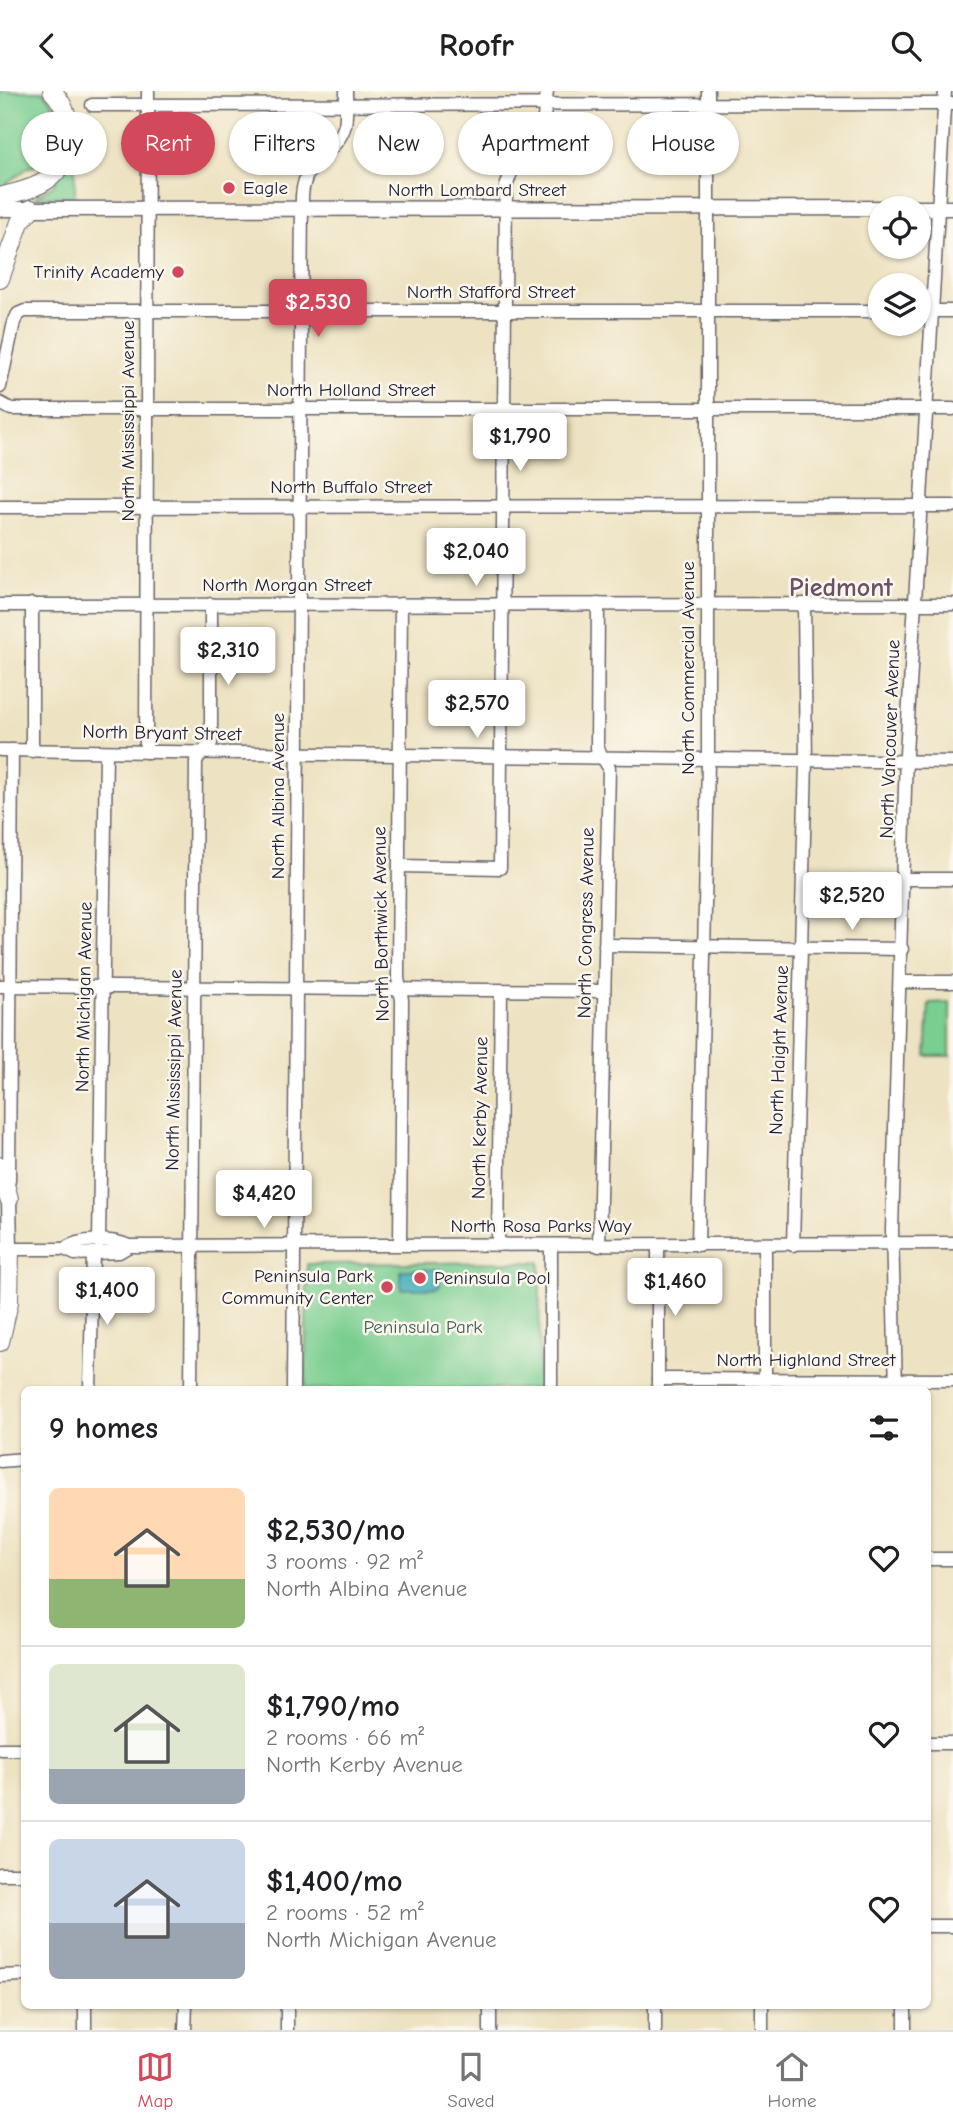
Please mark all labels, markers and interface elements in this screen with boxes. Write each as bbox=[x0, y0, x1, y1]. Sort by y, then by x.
icon: back bbox=[28, 27, 66, 65]
text: Roofr bbox=[439, 27, 514, 64]
icon: search bbox=[887, 27, 925, 65]
chip: Buy bbox=[21, 112, 107, 175]
chip: Rent bbox=[121, 112, 215, 175]
chip: Filters bbox=[229, 112, 339, 175]
chip: New bbox=[353, 112, 444, 175]
chip: Apartment bbox=[458, 112, 613, 175]
chip: House bbox=[627, 112, 739, 175]
place label: Eagle bbox=[243, 177, 288, 199]
street label: North Lombard Street bbox=[388, 179, 567, 201]
marker: Eagle bbox=[221, 180, 237, 196]
map controls bbox=[868, 196, 931, 336]
button: locate bbox=[868, 196, 931, 259]
place label: Trinity Academy bbox=[33, 261, 164, 283]
marker: Trinity Academy bbox=[170, 264, 186, 280]
button: layers bbox=[868, 273, 931, 336]
pin: $2,530 bbox=[261, 279, 375, 339]
street label: North Stafford Street bbox=[407, 281, 576, 303]
text: $2,530 bbox=[285, 288, 351, 315]
street label: North Mississippi Avenue bbox=[117, 320, 139, 522]
street label: North Holland Street bbox=[267, 379, 436, 401]
pin: $1,790 bbox=[463, 413, 577, 473]
text: $1,790 bbox=[489, 422, 551, 449]
street label: North Buffalo Street bbox=[270, 476, 432, 498]
pin: $2,040 bbox=[419, 529, 533, 588]
text: $2,040 bbox=[443, 537, 509, 564]
street label: North Commercial Avenue bbox=[677, 561, 699, 775]
district label: Piedmont bbox=[789, 573, 893, 603]
street label: North Morgan Street bbox=[202, 574, 372, 596]
pin: $2,310 bbox=[171, 627, 285, 687]
text: $2,310 bbox=[196, 636, 260, 663]
street label: North Vancouver Avenue bbox=[876, 639, 904, 839]
pin: $2,570 bbox=[420, 681, 534, 740]
text: $2,570 bbox=[444, 689, 510, 716]
street label: North Albina Avenue bbox=[267, 713, 289, 879]
street label: North Bryant Street bbox=[82, 721, 242, 745]
street label: North Borthwick Avenue bbox=[368, 826, 394, 1022]
street label: North Congress Avenue bbox=[573, 827, 599, 1019]
pin: $2,520 bbox=[795, 873, 909, 932]
text: $2,520 bbox=[819, 881, 885, 908]
street label: North Michigan Avenue bbox=[71, 902, 97, 1092]
street label: North Haight Avenue bbox=[765, 965, 793, 1135]
street label: North Mississippi Avenue bbox=[161, 969, 187, 1171]
street label: North Kerby Avenue bbox=[468, 1037, 492, 1199]
pin: $4,420 bbox=[207, 1171, 321, 1230]
text: $4,420 bbox=[232, 1179, 296, 1206]
street label: North Rosa Parks Way bbox=[450, 1215, 632, 1237]
pin: $1,460 bbox=[618, 1259, 732, 1318]
place label: Peninsula Park Community Center bbox=[221, 1265, 374, 1309]
pin: $1,400 bbox=[50, 1267, 164, 1327]
place label: Peninsula Pool bbox=[434, 1267, 551, 1289]
text: $1,460 bbox=[643, 1267, 707, 1294]
marker: Peninsula Pool bbox=[412, 1270, 428, 1286]
text: $1,400 bbox=[75, 1276, 139, 1303]
marker: Peninsula Park Community Center bbox=[379, 1279, 395, 1295]
park label: Peninsula Park bbox=[364, 1316, 483, 1338]
street label: North Highland Street bbox=[717, 1349, 896, 1371]
icon: filters bbox=[865, 1409, 903, 1447]
text: 9 homes bbox=[49, 1411, 158, 1446]
text: $2,530/mo bbox=[266, 1513, 405, 1548]
icon: home bbox=[105, 1516, 189, 1600]
icon: heart bbox=[865, 1539, 903, 1577]
text: 3 rooms · 92 m² bbox=[266, 1548, 423, 1575]
text: North Albina Avenue bbox=[266, 1575, 467, 1602]
text: $1,790/mo bbox=[266, 1689, 400, 1724]
icon: home bbox=[105, 1692, 189, 1776]
icon: heart bbox=[865, 1715, 903, 1753]
text: 2 rooms · 66 m² bbox=[266, 1724, 424, 1751]
text: North Kerby Avenue bbox=[266, 1751, 463, 1778]
text: $1,400/mo bbox=[266, 1864, 403, 1899]
icon: home bbox=[105, 1867, 189, 1951]
icon: heart bbox=[865, 1890, 903, 1928]
text: 2 rooms · 52 m² bbox=[266, 1899, 424, 1926]
text: North Michigan Avenue bbox=[266, 1926, 497, 1953]
tab: Map bbox=[136, 2048, 174, 2112]
tab: Saved bbox=[447, 2048, 495, 2112]
tab: Home bbox=[768, 2048, 817, 2112]

